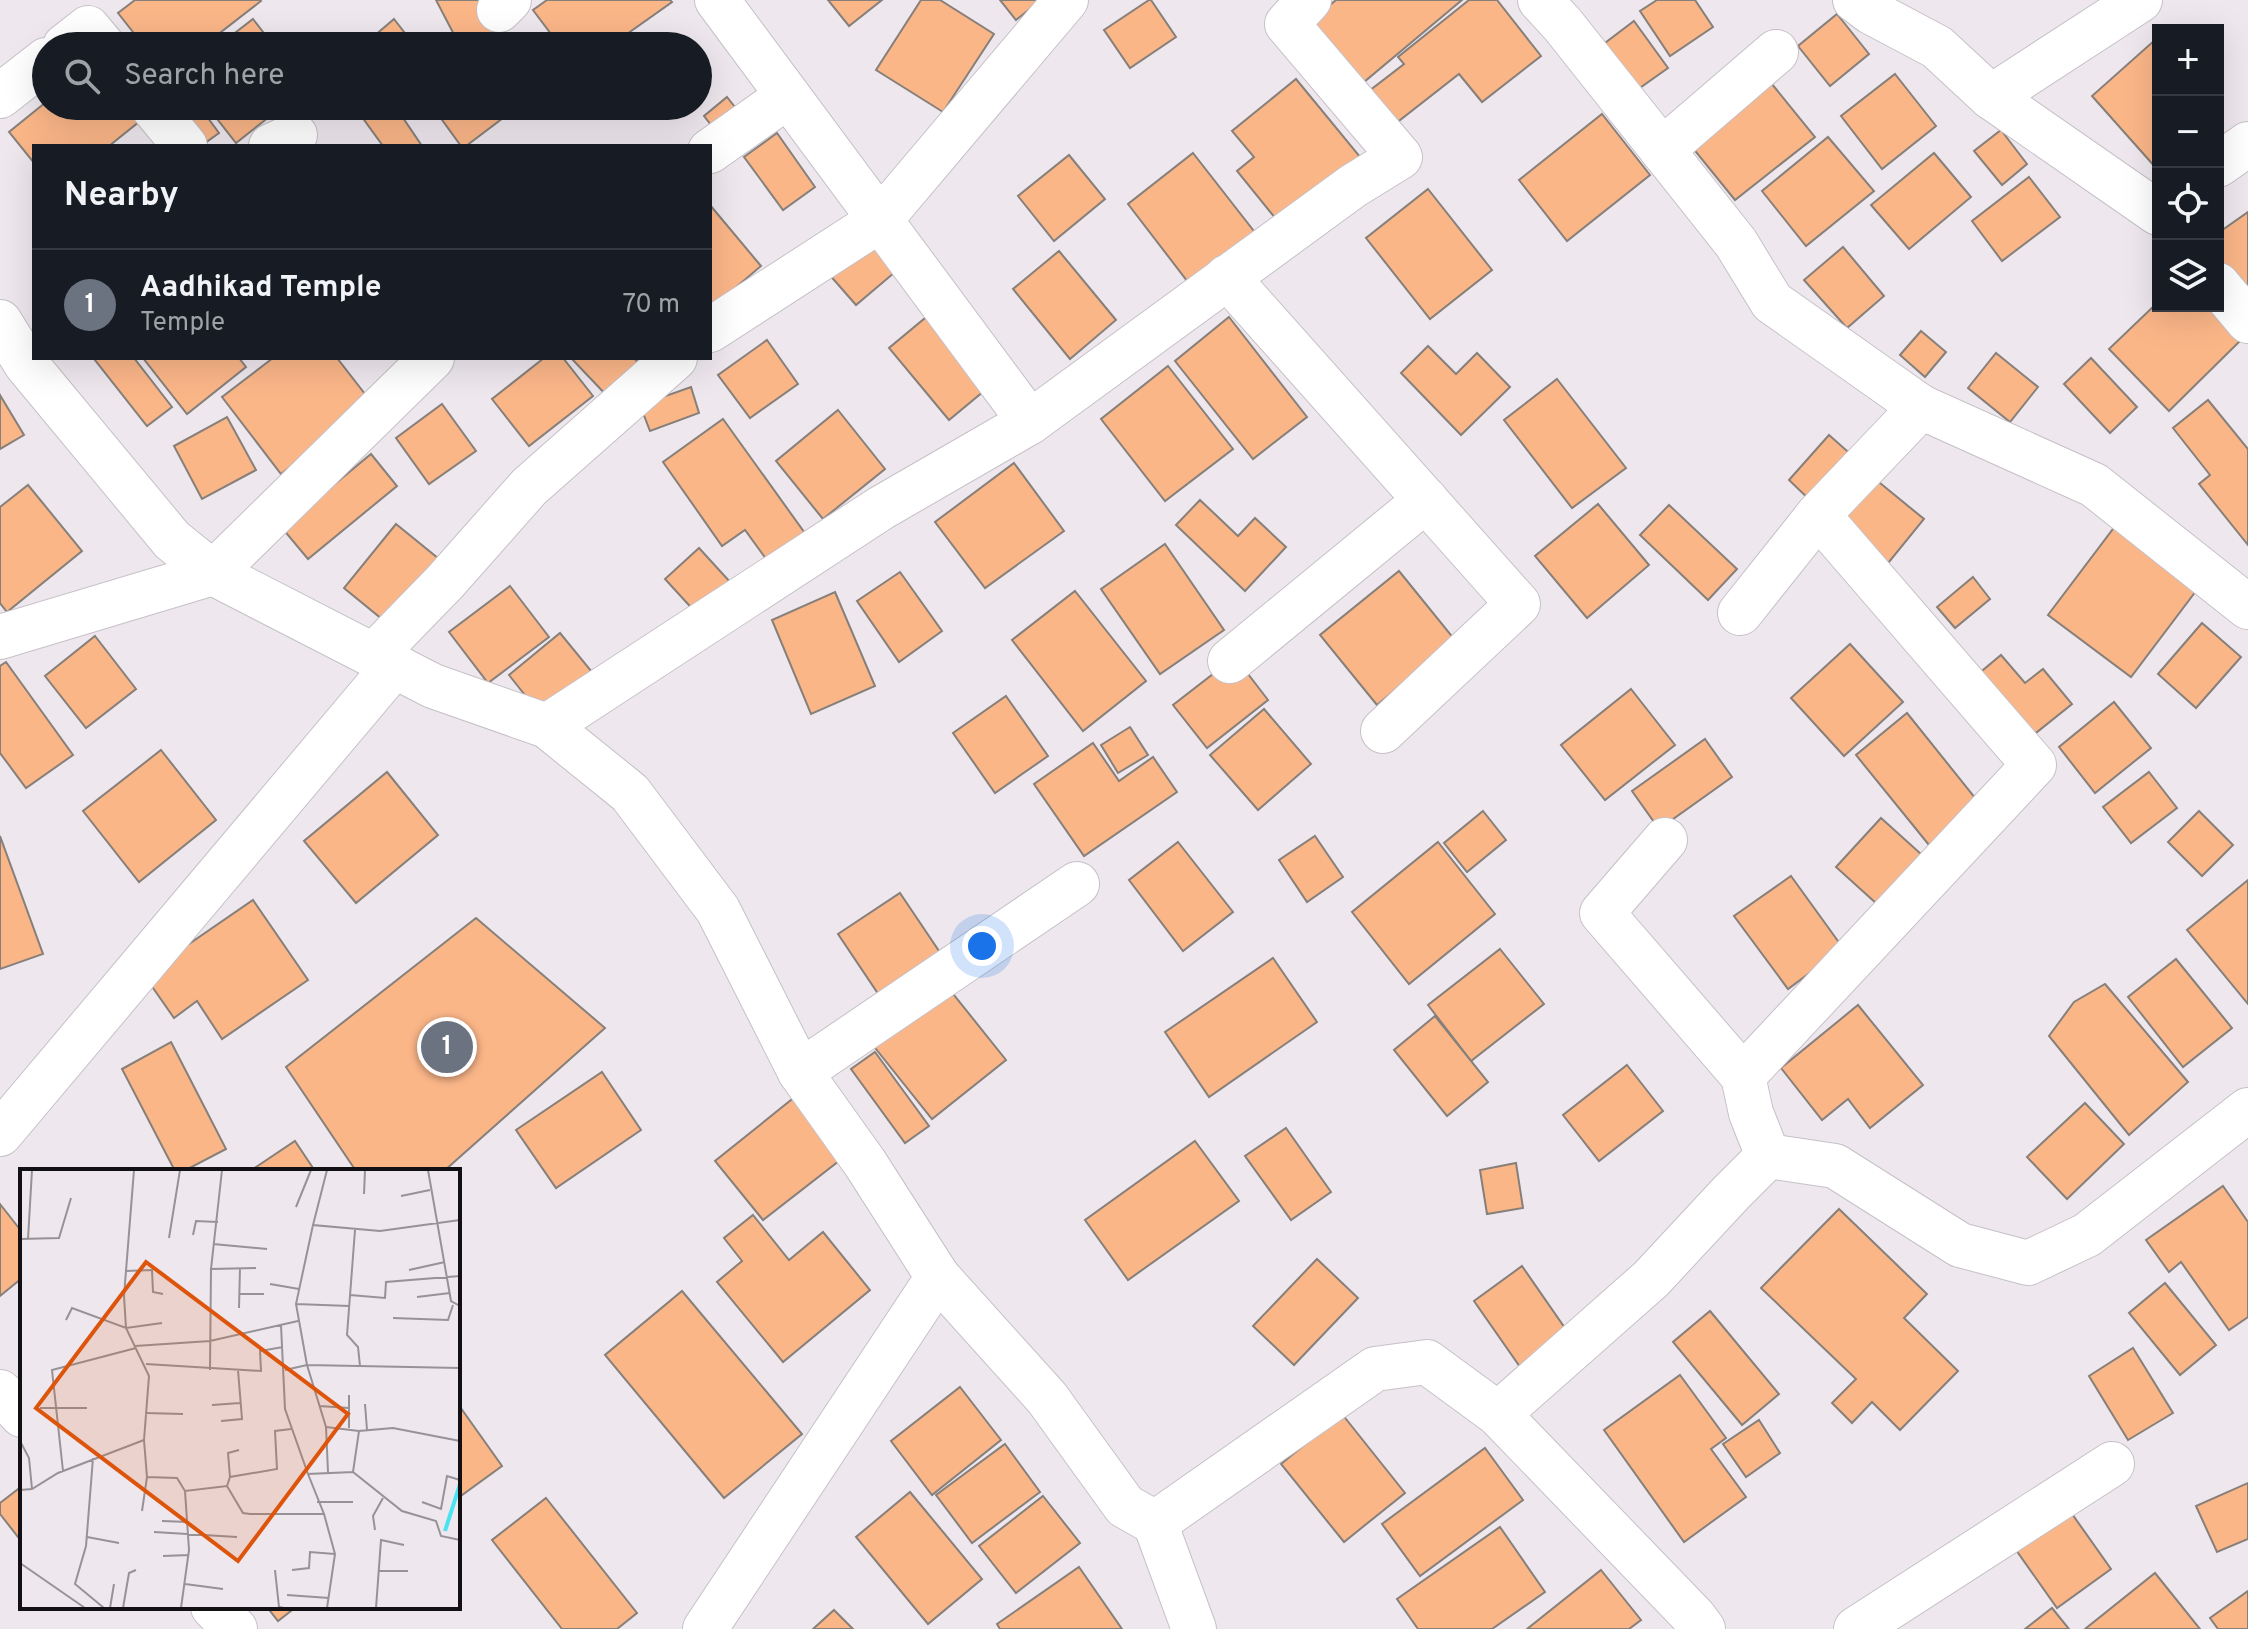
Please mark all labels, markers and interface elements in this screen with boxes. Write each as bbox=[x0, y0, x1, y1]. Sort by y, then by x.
map controls bbox=[2152, 24, 2224, 312]
button: + bbox=[2152, 24, 2224, 96]
search box bbox=[32, 32, 712, 120]
icon: search bbox=[60, 54, 104, 98]
text: Search here bbox=[124, 58, 284, 95]
button: − bbox=[2152, 96, 2224, 168]
button: locate bbox=[2152, 168, 2224, 240]
text: Nearby bbox=[64, 175, 179, 218]
button: layers bbox=[2152, 240, 2224, 312]
text: Aadhikad Temple bbox=[140, 270, 382, 307]
text: 1 bbox=[85, 289, 95, 322]
text: 70 m bbox=[622, 289, 680, 322]
text: Temple bbox=[140, 307, 225, 340]
your location bbox=[962, 926, 1002, 966]
pin: 1 bbox=[421, 1017, 473, 1077]
inset map bbox=[20, 1169, 460, 1609]

